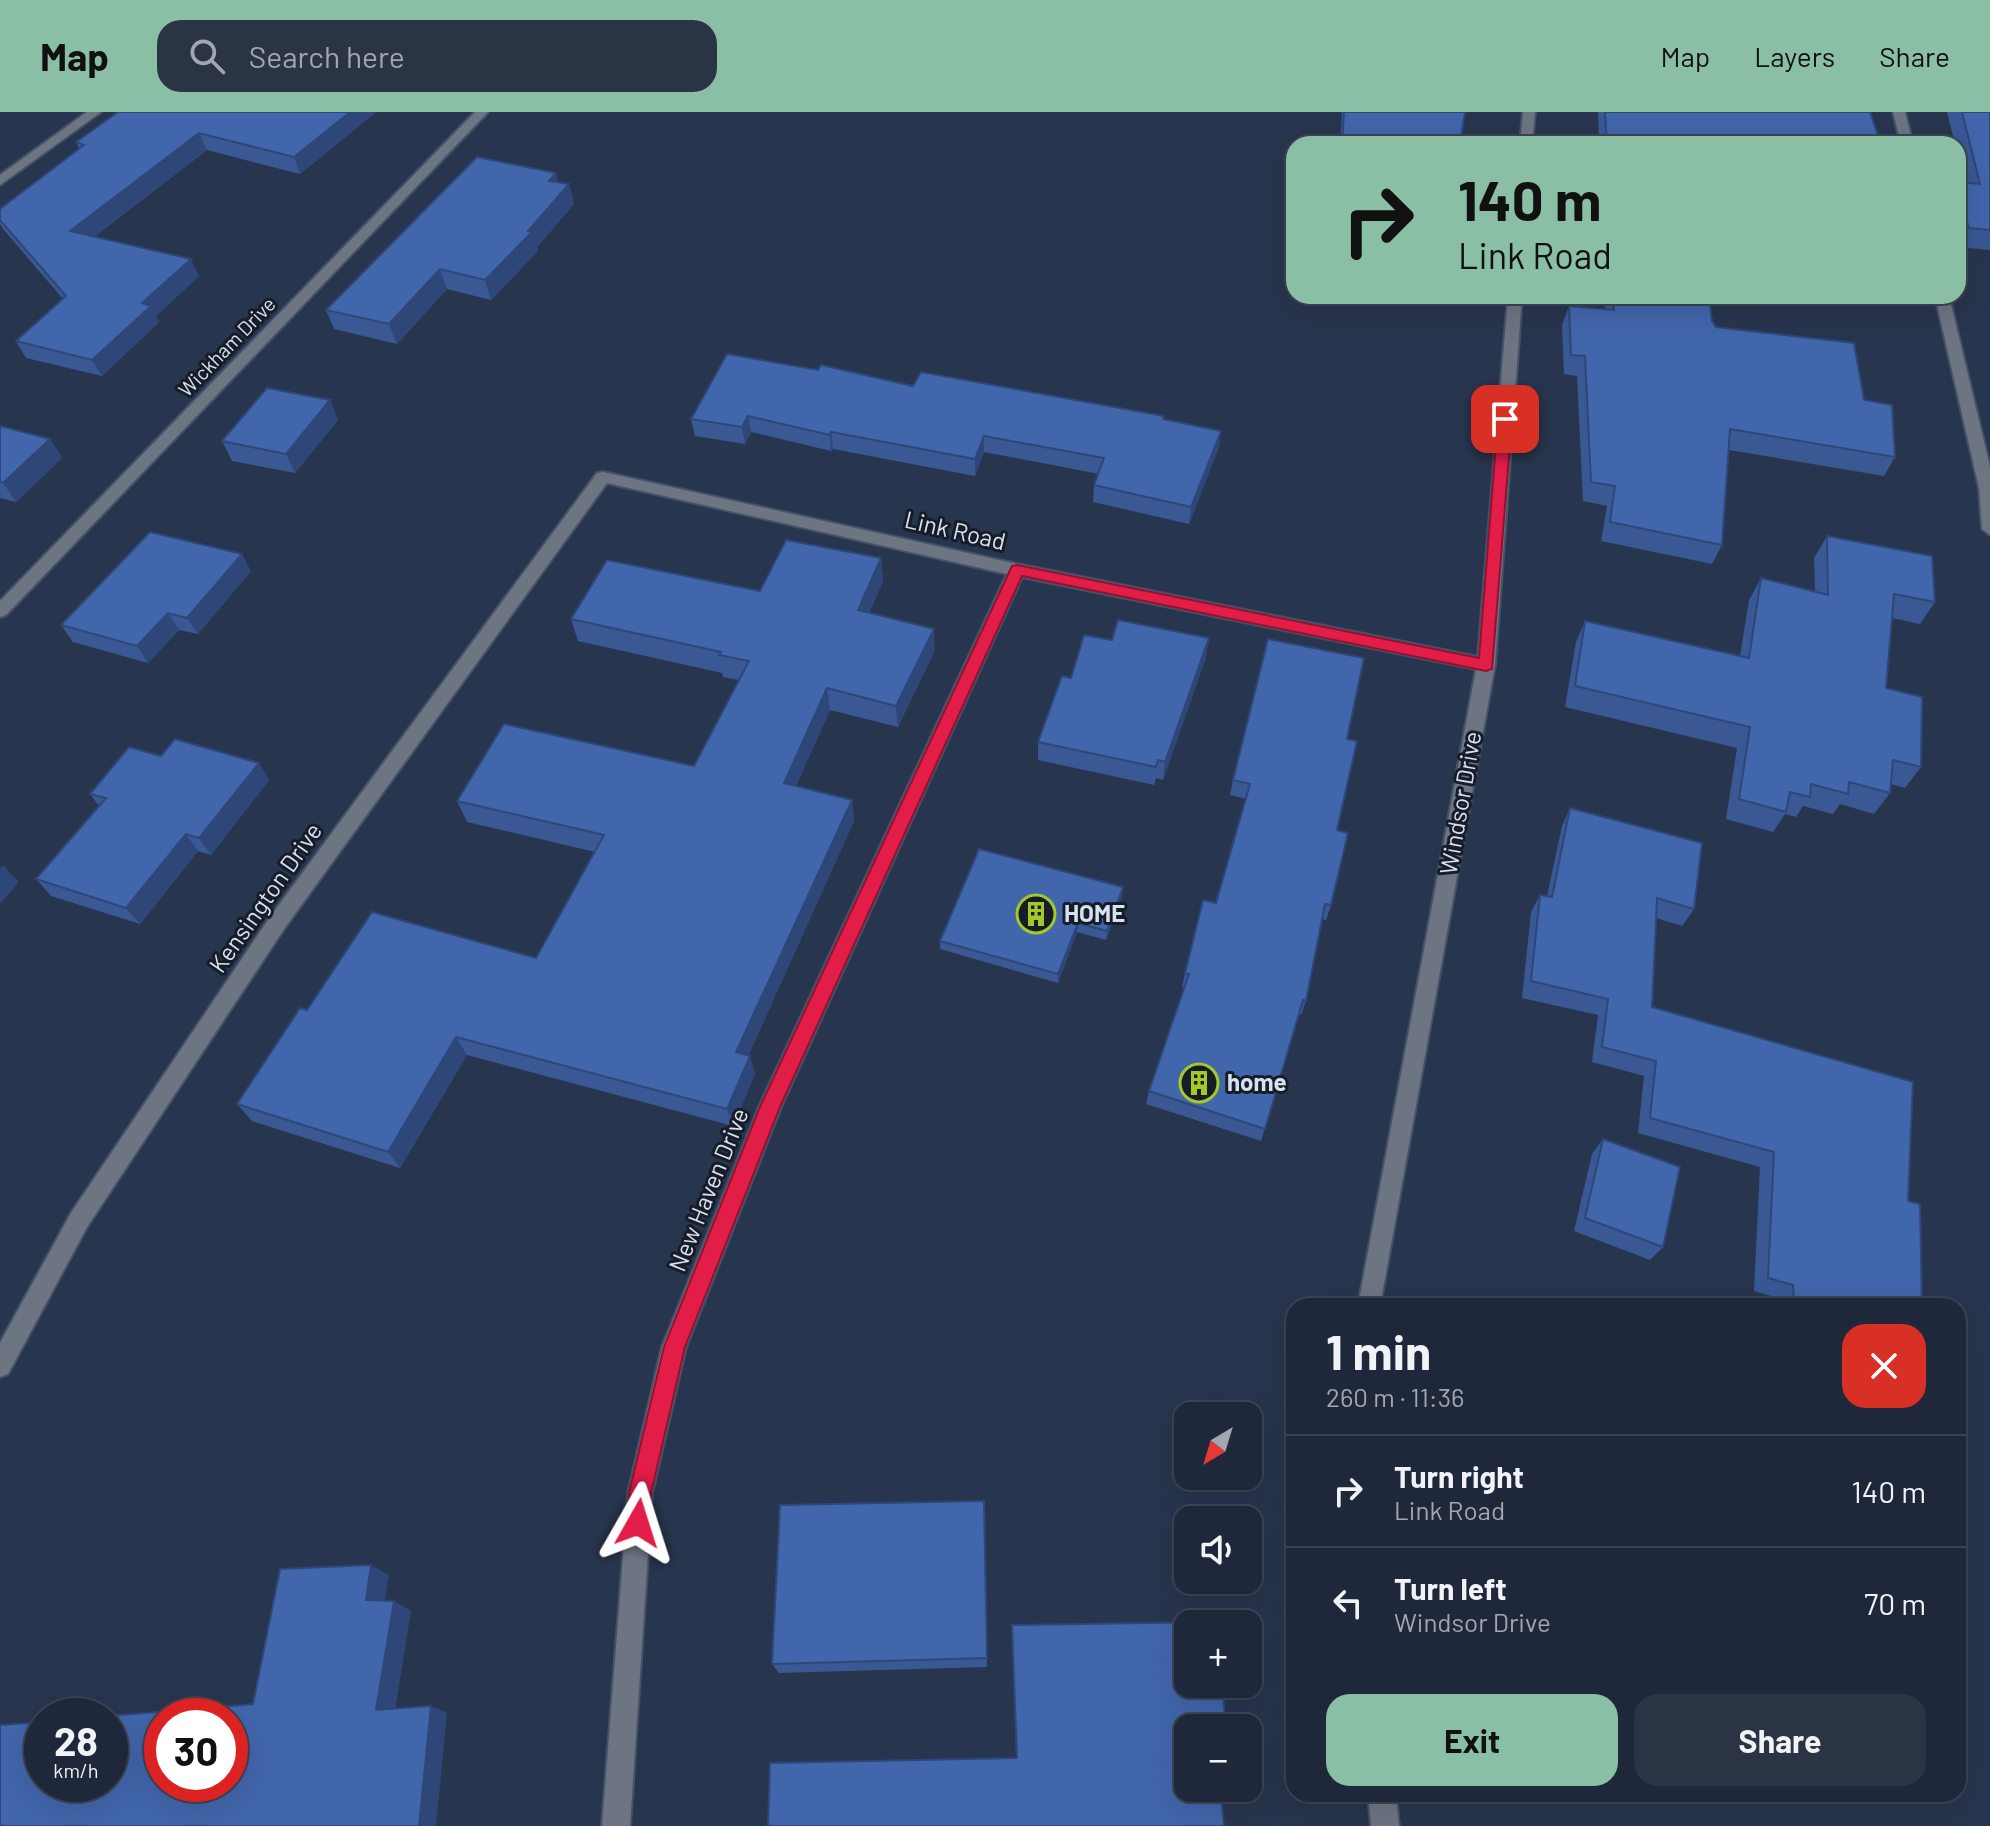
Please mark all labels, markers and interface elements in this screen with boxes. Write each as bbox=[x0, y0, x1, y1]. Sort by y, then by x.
search box bbox=[157, 20, 717, 92]
text: Map bbox=[40, 33, 109, 79]
icon: search bbox=[185, 34, 229, 78]
text: Search here bbox=[249, 38, 405, 74]
text: Map bbox=[1660, 39, 1710, 73]
text: Layers bbox=[1754, 39, 1835, 73]
text: Share bbox=[1879, 39, 1950, 73]
text: 140 m bbox=[1458, 165, 1602, 232]
icon: right bbox=[1326, 168, 1430, 272]
text: Link Road bbox=[1458, 233, 1612, 276]
street label: Wickham Drive bbox=[173, 292, 280, 401]
pin bbox=[1471, 385, 1539, 453]
icon: arrive bbox=[1483, 397, 1527, 441]
street label: Link Road bbox=[902, 504, 1009, 555]
street label: Windsor Drive bbox=[1433, 729, 1486, 877]
street label: Kensington Drive bbox=[202, 817, 327, 978]
building icon: HOME bbox=[1015, 893, 1057, 935]
place label: HOME bbox=[1064, 898, 1125, 927]
building icon: home bbox=[1178, 1062, 1220, 1104]
place label: home bbox=[1227, 1067, 1287, 1096]
street label: New Haven Drive bbox=[662, 1104, 754, 1275]
text: 1 min bbox=[1326, 1322, 1431, 1380]
button: close bbox=[1842, 1324, 1926, 1408]
text: 260 m · 11:36 bbox=[1326, 1381, 1464, 1412]
north arrow bbox=[1174, 1402, 1262, 1490]
map controls bbox=[1174, 1402, 1262, 1802]
text: Turn right bbox=[1394, 1458, 1524, 1494]
icon: right bbox=[1326, 1469, 1370, 1513]
text: 140 m bbox=[1851, 1473, 1926, 1509]
position arrow bbox=[596, 1481, 680, 1565]
text: Link Road bbox=[1394, 1494, 1505, 1525]
button: sound bbox=[1174, 1506, 1262, 1594]
text: Turn left bbox=[1394, 1570, 1507, 1606]
icon: left bbox=[1326, 1581, 1370, 1625]
text: 70 m bbox=[1864, 1585, 1926, 1621]
text: Windsor Drive bbox=[1394, 1606, 1551, 1637]
button: + bbox=[1174, 1610, 1262, 1698]
button: Exit bbox=[1326, 1694, 1618, 1786]
button: Share bbox=[1634, 1694, 1926, 1786]
speed limit sign: 30 bbox=[144, 1698, 248, 1802]
button: − bbox=[1174, 1714, 1262, 1802]
text: 28 bbox=[54, 1716, 98, 1764]
text: km/h bbox=[53, 1758, 99, 1782]

